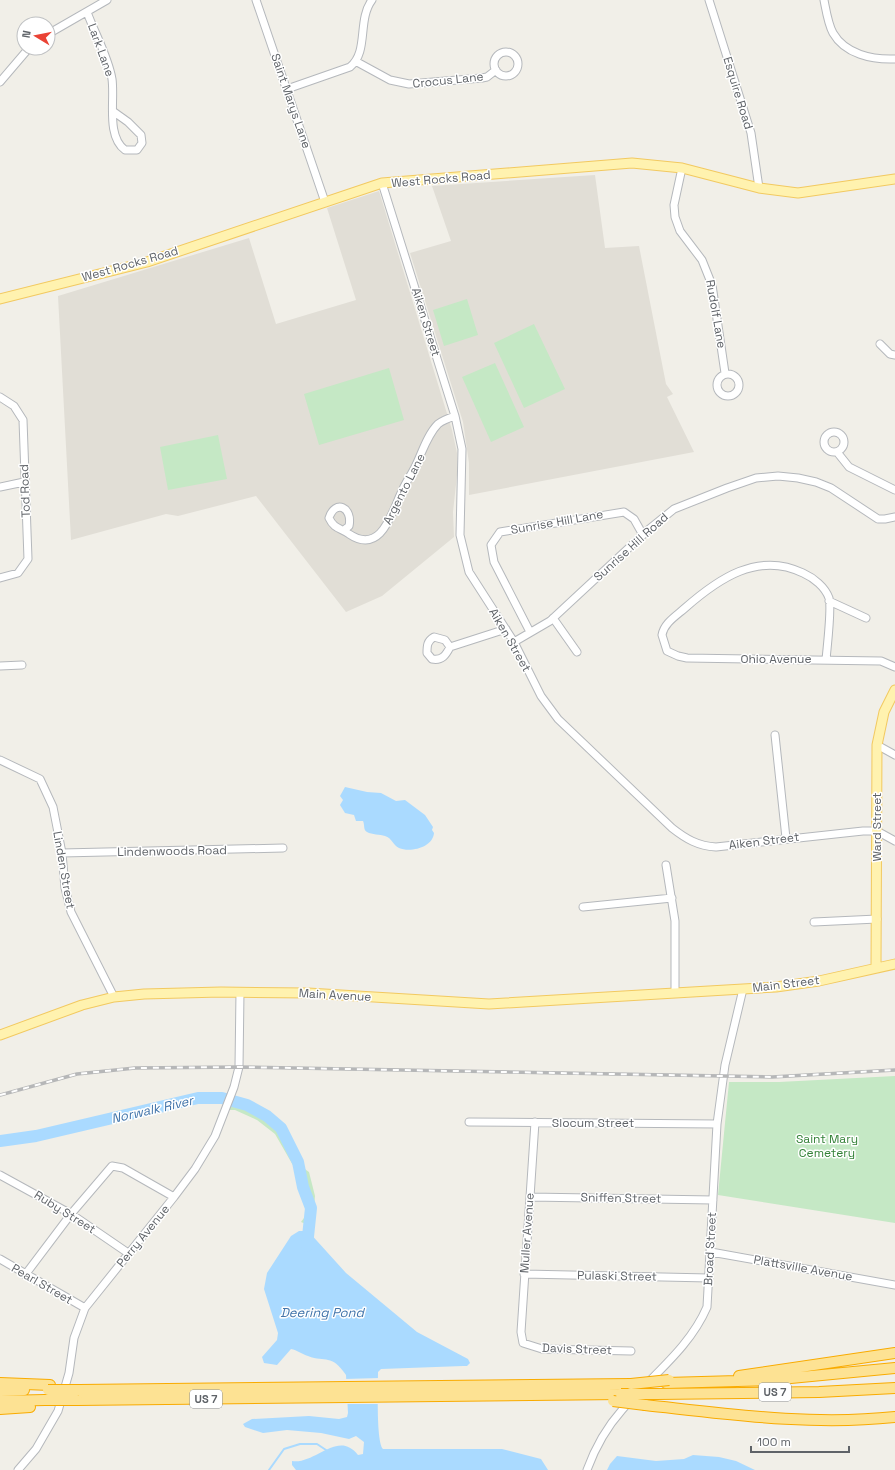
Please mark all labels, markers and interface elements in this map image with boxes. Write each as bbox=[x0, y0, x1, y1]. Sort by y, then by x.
north arrow bbox=[16, 16, 56, 56]
street label: Lark Lane bbox=[84, 21, 118, 79]
text: N bbox=[19, 29, 34, 39]
street label: Saint Marys Lane bbox=[267, 51, 315, 151]
street label: Esquire Road bbox=[719, 55, 757, 131]
street label: Crocus Lane bbox=[412, 68, 484, 92]
street label: West Rocks Road bbox=[391, 167, 491, 191]
street label: West Rocks Road bbox=[80, 243, 180, 285]
street label: Rudolf Lane bbox=[702, 278, 730, 350]
street label: Aiken Street bbox=[408, 286, 444, 358]
street label: Argento Lane bbox=[379, 451, 429, 527]
street label: Tod Road bbox=[16, 464, 34, 518]
street label: Sunrise Hill Lane bbox=[509, 506, 605, 538]
street label: Sunrise Hill Road bbox=[590, 509, 672, 585]
street label: Aiken Street bbox=[485, 605, 535, 675]
street label: Ohio Avenue bbox=[740, 651, 812, 667]
street label: Ward Street bbox=[869, 792, 885, 862]
street label: Aiken Street bbox=[728, 829, 800, 853]
street label: Linden Street bbox=[49, 830, 79, 910]
street label: Lindenwoods Road bbox=[117, 842, 227, 860]
street label: Main Street bbox=[752, 972, 820, 996]
street label: Main Avenue bbox=[298, 985, 372, 1005]
water label: Norwalk River bbox=[109, 1091, 197, 1127]
street label: Slocum Street bbox=[552, 1115, 634, 1131]
park label: Saint Mary Cemetery bbox=[796, 1131, 858, 1161]
street label: Ruby Street bbox=[31, 1187, 99, 1237]
street label: Sniffen Street bbox=[580, 1189, 662, 1207]
street label: Muller Avenue bbox=[516, 1192, 538, 1274]
street label: Perry Avenue bbox=[113, 1202, 173, 1270]
street label: Broad Street bbox=[700, 1212, 720, 1286]
street label: Plattsville Avenue bbox=[752, 1251, 854, 1285]
street label: Pearl Street bbox=[8, 1260, 76, 1308]
street label: Pulaski Street bbox=[577, 1267, 657, 1285]
water label: Deering Pond bbox=[280, 1304, 365, 1321]
street label: Davis Street bbox=[542, 1340, 612, 1358]
road number: US 7 bbox=[759, 1383, 791, 1401]
road number: US 7 bbox=[190, 1390, 222, 1408]
scale bar bbox=[751, 1428, 849, 1454]
text: 100 m bbox=[757, 1434, 791, 1450]

